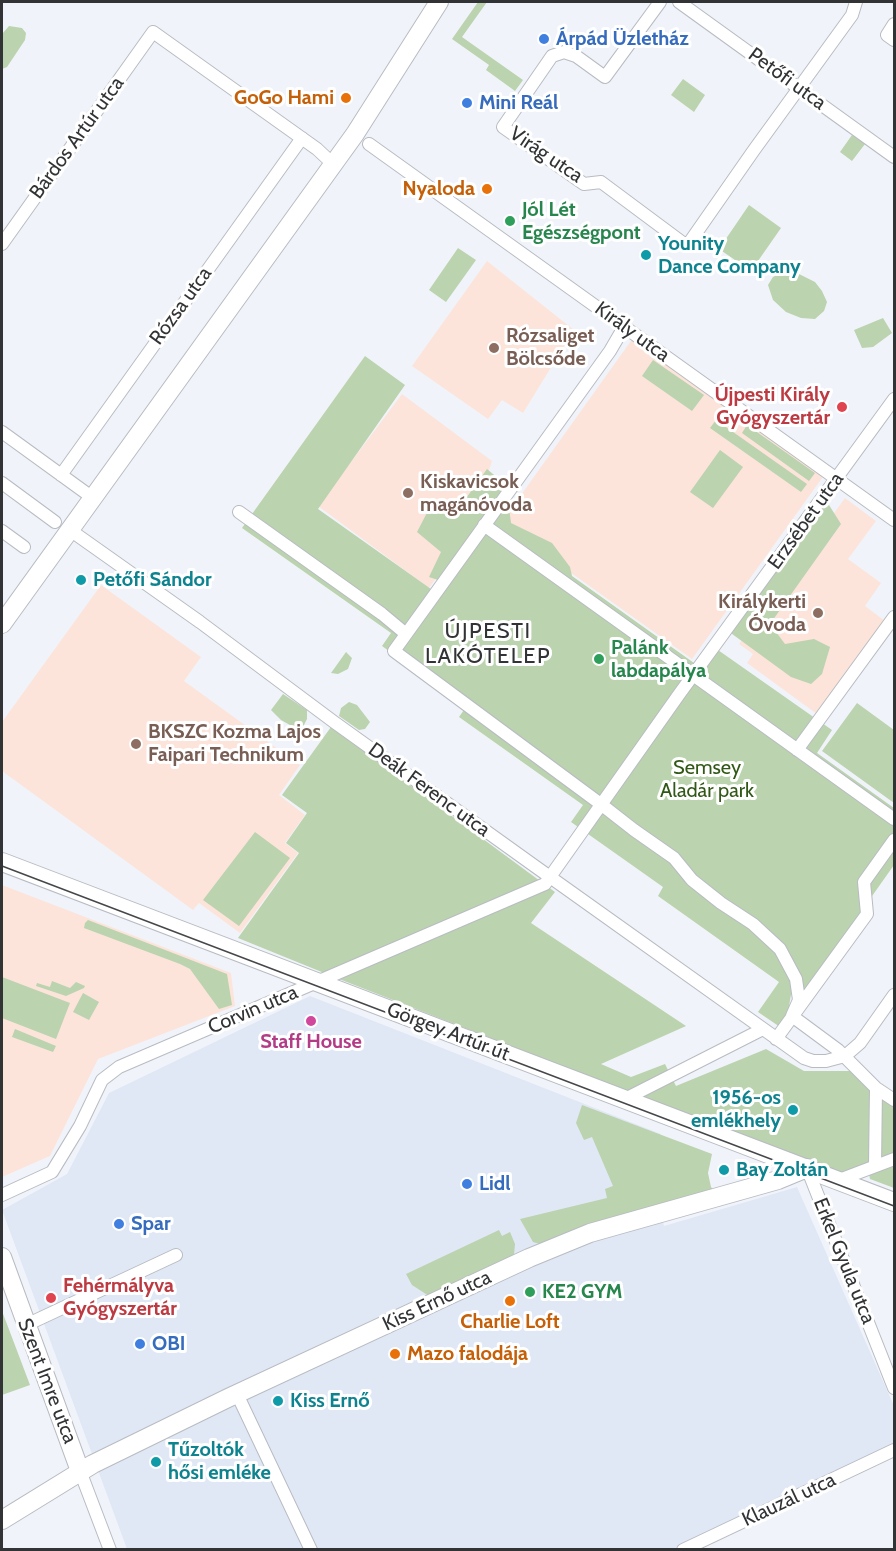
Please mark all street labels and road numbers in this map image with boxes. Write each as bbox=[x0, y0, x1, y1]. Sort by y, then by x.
street label: Petőfi utca bbox=[743, 43, 831, 115]
street label: Bárdos Artúr utca bbox=[25, 72, 129, 204]
street label: Virág utca bbox=[505, 122, 587, 188]
street label: Rózsa utca bbox=[145, 263, 217, 349]
street label: Király utca bbox=[590, 297, 674, 367]
street label: Erzsébet utca bbox=[763, 468, 849, 574]
street label: Deák Ferenc utca bbox=[364, 738, 494, 842]
street label: Corvin utca bbox=[205, 980, 301, 1040]
street label: Görgey Artúr út bbox=[383, 998, 513, 1066]
street label: Erkel Gyula utca bbox=[808, 1195, 880, 1327]
street label: Kiss Ernő utca bbox=[379, 1265, 495, 1337]
street label: Szent Imre utca bbox=[12, 1315, 82, 1447]
street label: Klauzál utca bbox=[739, 1468, 839, 1532]

